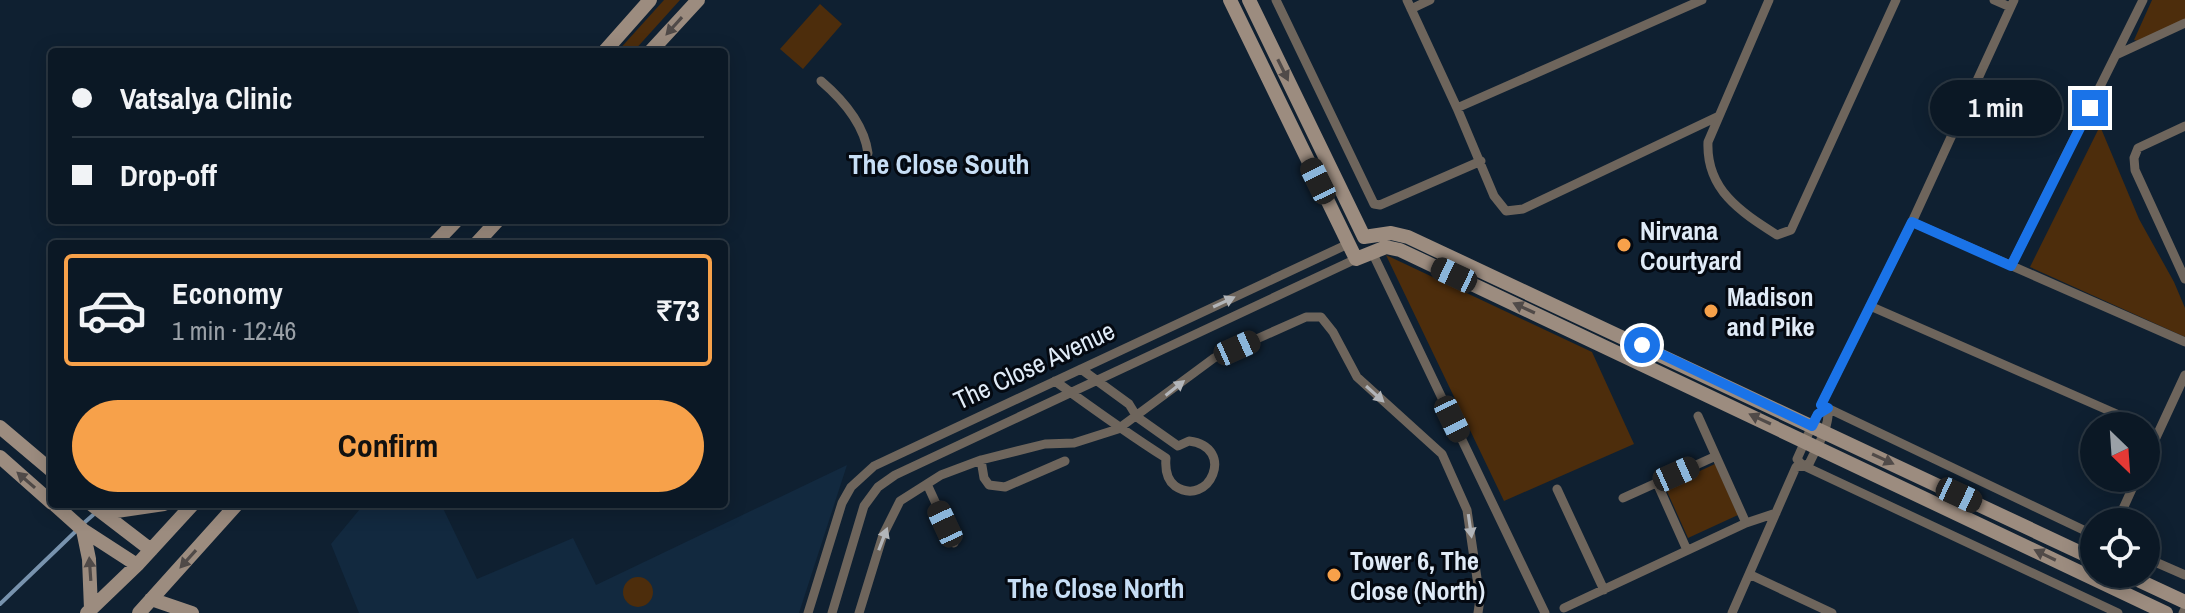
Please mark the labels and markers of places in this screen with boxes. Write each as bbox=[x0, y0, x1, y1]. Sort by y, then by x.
place label: Nirvana Courtyard bbox=[1640, 213, 1742, 278]
marker: Nirvana Courtyard bbox=[1615, 236, 1633, 254]
place label: Madison and Pike bbox=[1727, 279, 1815, 344]
marker: Madison and Pike bbox=[1702, 302, 1720, 320]
place label: Tower 6, The Close (North) bbox=[1350, 543, 1485, 608]
marker: Tower 6, The Close (North) bbox=[1325, 566, 1343, 584]

